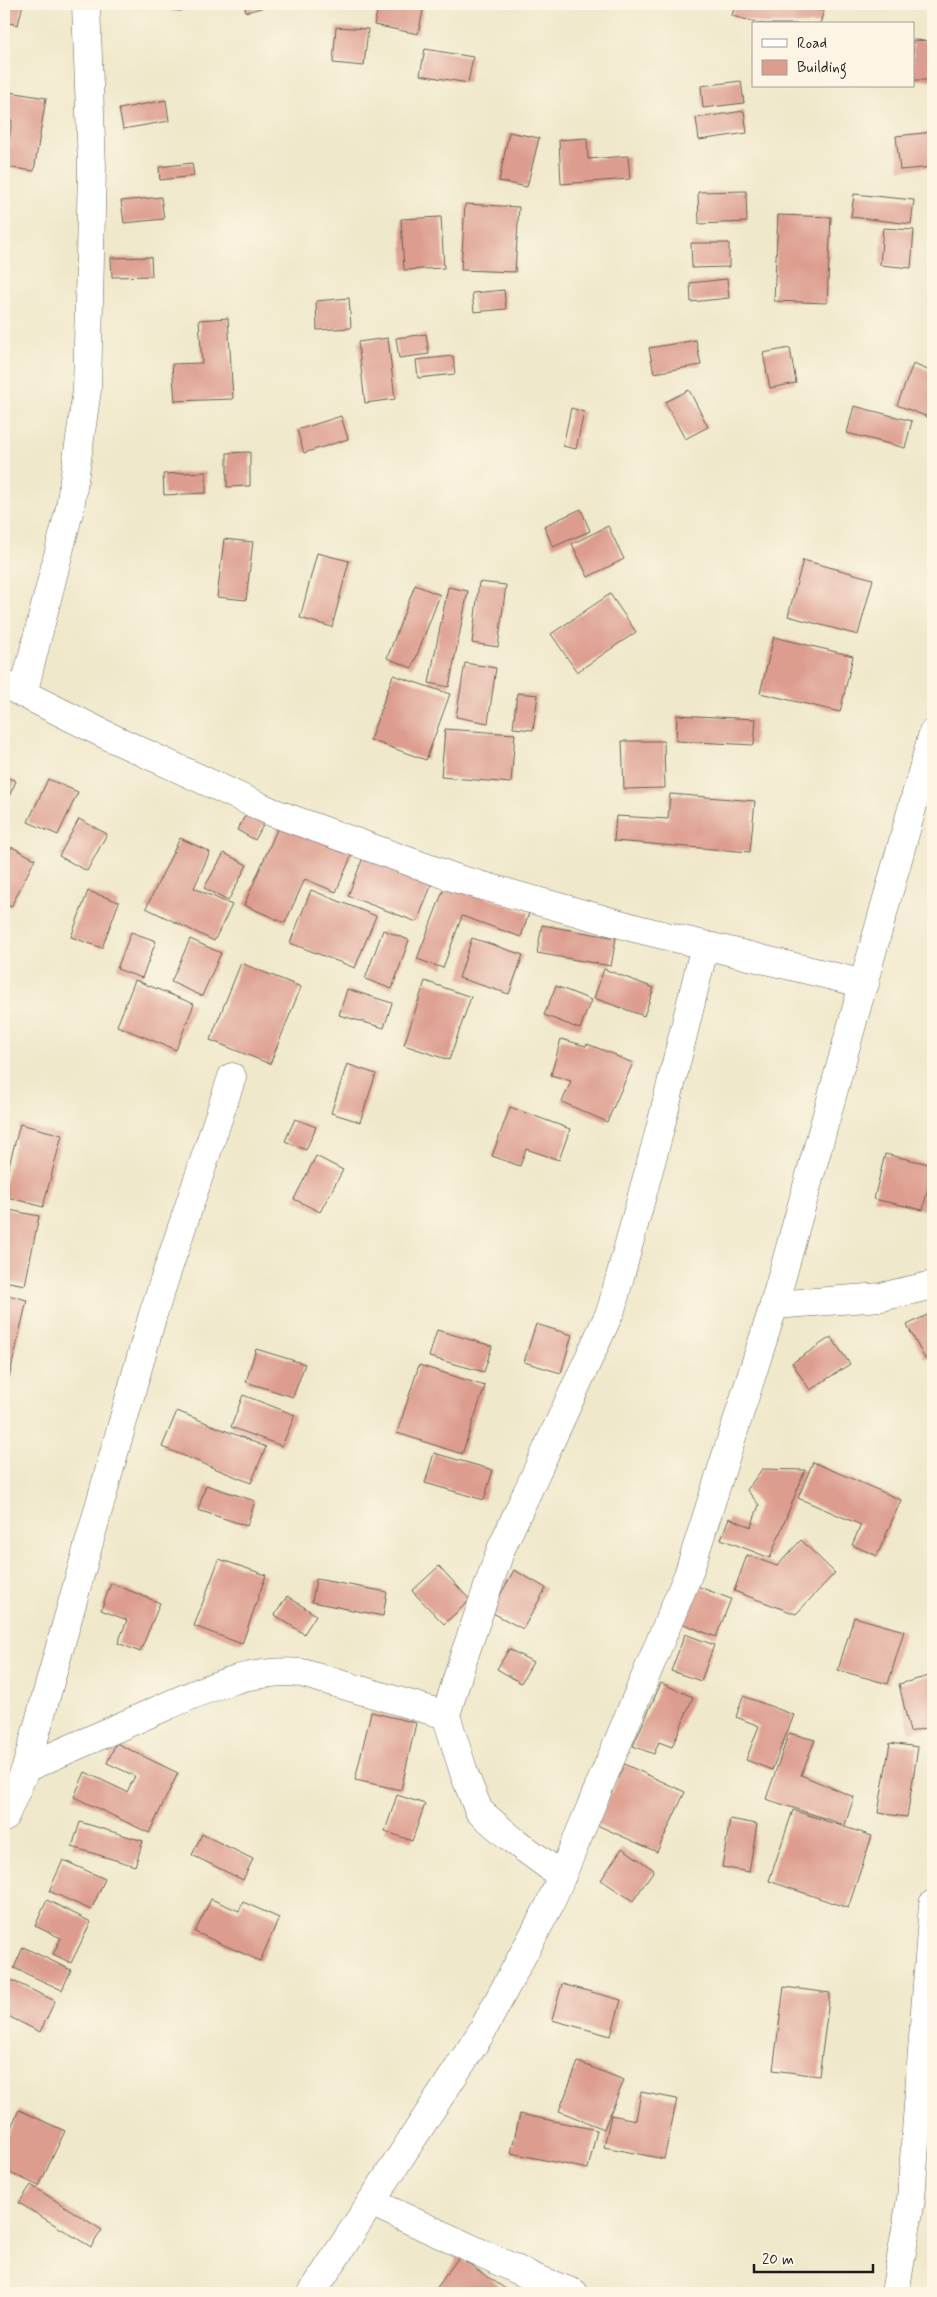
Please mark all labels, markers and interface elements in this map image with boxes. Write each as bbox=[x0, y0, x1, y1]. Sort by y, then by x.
legend bbox=[752, 22, 914, 88]
text: Road bbox=[797, 34, 827, 54]
text: Building bbox=[797, 58, 847, 79]
scale bar bbox=[754, 2242, 873, 2274]
text: 20 m bbox=[762, 2250, 794, 2270]

